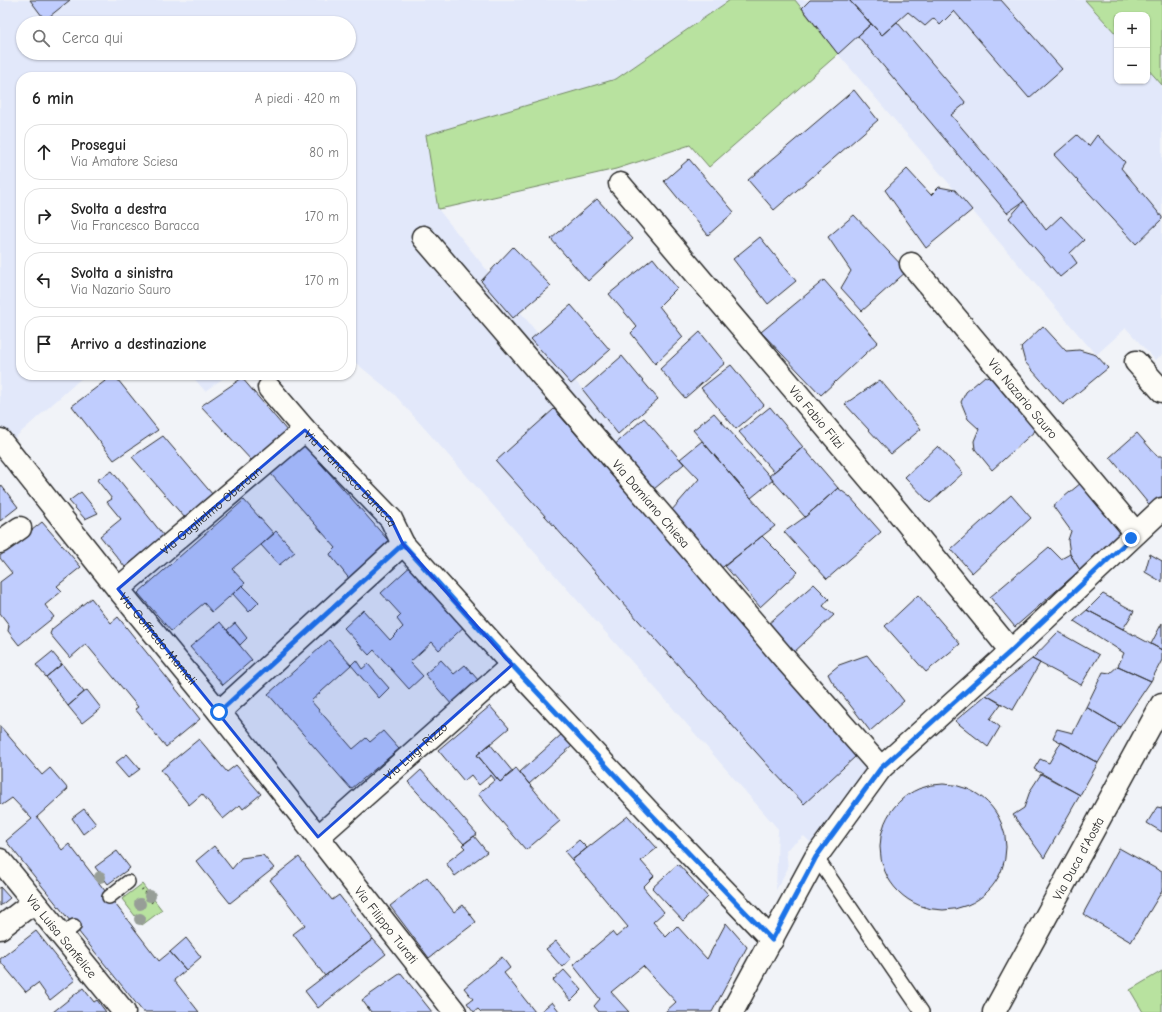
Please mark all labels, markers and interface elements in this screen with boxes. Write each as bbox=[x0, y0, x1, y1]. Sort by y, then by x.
map controls bbox=[1114, 12, 1150, 84]
button: + bbox=[1114, 12, 1150, 48]
search box bbox=[16, 16, 356, 60]
icon: search bbox=[30, 27, 52, 49]
text: Cerca qui bbox=[62, 29, 123, 47]
button: − bbox=[1114, 48, 1150, 84]
text: 6 min bbox=[32, 89, 74, 108]
text: A piedi · 420 m bbox=[255, 91, 340, 106]
text: Prosegui bbox=[71, 136, 126, 154]
icon: ahead bbox=[33, 141, 55, 163]
text: 80 m bbox=[309, 145, 339, 160]
text: Via Amatore Sciesa bbox=[71, 154, 178, 169]
text: Svolta a destra bbox=[71, 200, 167, 218]
icon: right bbox=[33, 205, 55, 227]
text: 170 m bbox=[305, 209, 339, 224]
text: Via Francesco Baracca bbox=[71, 218, 200, 233]
text: Svolta a sinistra bbox=[71, 264, 173, 282]
icon: left bbox=[33, 269, 55, 291]
text: 170 m bbox=[305, 273, 339, 288]
text: Via Nazario Sauro bbox=[71, 282, 171, 297]
icon: arrive bbox=[33, 333, 55, 355]
text: Arrivo a destinazione bbox=[71, 335, 206, 353]
street label: Via Nazario Sauro bbox=[985, 355, 1061, 442]
street label: Via Fabio Filzi bbox=[786, 382, 848, 451]
street label: Via Francesco Baracca bbox=[301, 426, 401, 529]
street label: Via Damiano Chiesa bbox=[610, 456, 693, 551]
street label: Via Guglielmo Oberdan bbox=[157, 463, 265, 557]
route end bbox=[1122, 529, 1140, 547]
street label: Via Goffredo Mameli bbox=[116, 589, 201, 687]
route start bbox=[210, 703, 228, 721]
street label: Via Luigi Rizzo bbox=[380, 719, 450, 783]
street label: Via Duca d'Aosta bbox=[1049, 814, 1107, 903]
street label: Via Filippo Turati bbox=[352, 883, 422, 966]
street label: Via Luisa Sanfelice bbox=[24, 891, 101, 981]

